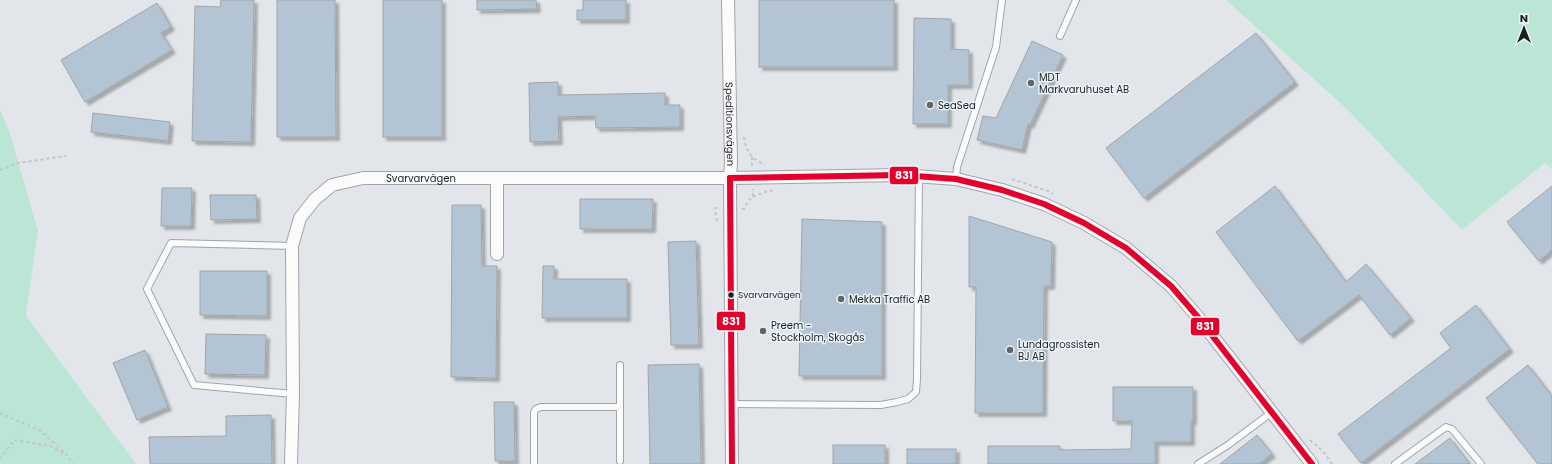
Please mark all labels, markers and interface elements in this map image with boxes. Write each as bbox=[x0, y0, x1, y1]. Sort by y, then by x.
north arrow bbox=[1504, 8, 1544, 48]
text: N bbox=[1520, 10, 1528, 26]
place label: MDT Markvaruhuset AB bbox=[1039, 70, 1129, 97]
marker: MDT Markvaruhuset AB bbox=[1026, 78, 1036, 88]
street label: Speditionsvägen bbox=[722, 82, 739, 166]
place label: SeaSea bbox=[938, 98, 976, 113]
marker: SeaSea bbox=[925, 100, 935, 110]
line badge: 831 bbox=[889, 166, 919, 185]
text: 831 bbox=[895, 167, 913, 183]
street label: Svarvarvägen bbox=[386, 171, 456, 186]
place label: Svarvarvägen bbox=[738, 289, 801, 301]
marker: Svarvarvägen bbox=[726, 290, 736, 300]
place label: Mekka Traffic AB bbox=[849, 292, 930, 307]
marker: Mekka Traffic AB bbox=[836, 294, 846, 304]
line badge: 831 bbox=[716, 311, 746, 331]
text: 831 bbox=[722, 313, 740, 329]
line badge: 831 bbox=[1190, 317, 1220, 336]
place label: Preem - Stockholm, Skogås bbox=[771, 318, 865, 345]
text: 831 bbox=[1196, 318, 1214, 334]
marker: Preem - Stockholm, Skogås bbox=[758, 326, 768, 336]
place label: Lundagrossisten BJ AB bbox=[1018, 337, 1100, 364]
marker: Lundagrossisten BJ AB bbox=[1005, 345, 1015, 355]

